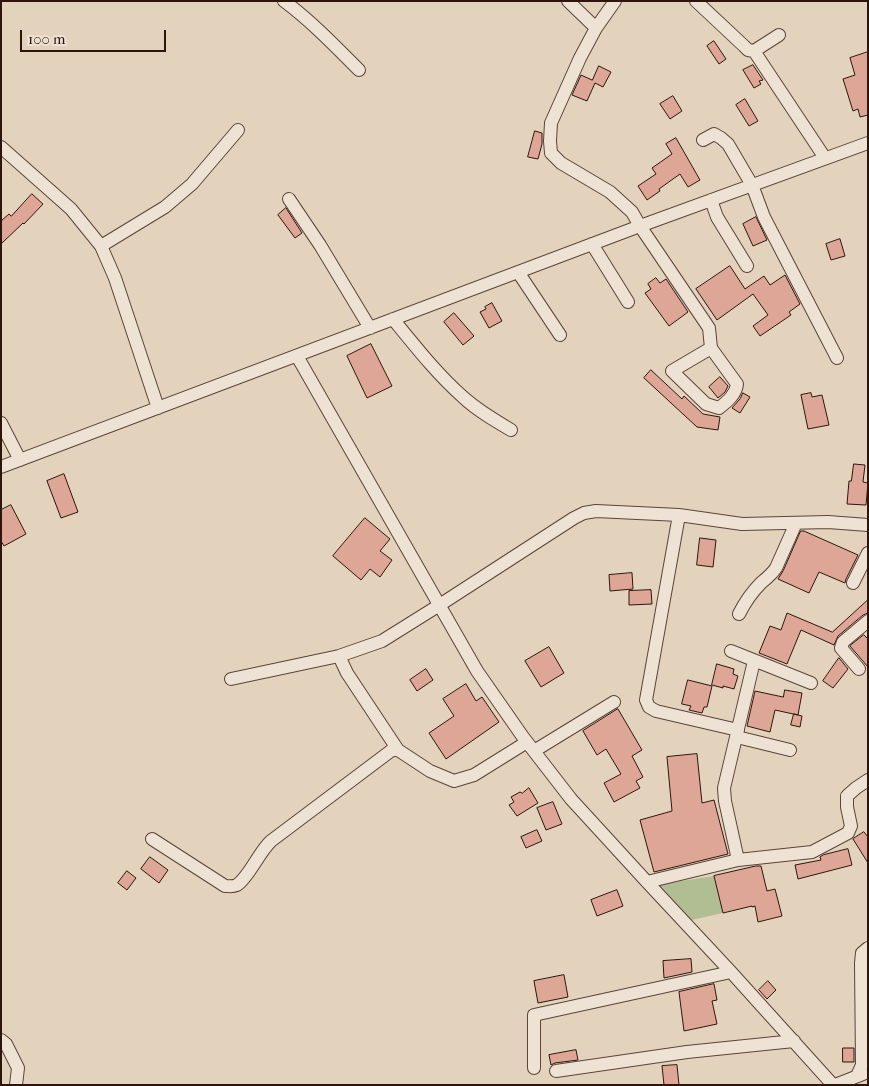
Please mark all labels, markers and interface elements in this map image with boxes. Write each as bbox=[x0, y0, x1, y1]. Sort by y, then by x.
scale bar bbox=[22, 20, 169, 52]
text: 100 m bbox=[28, 30, 66, 48]

